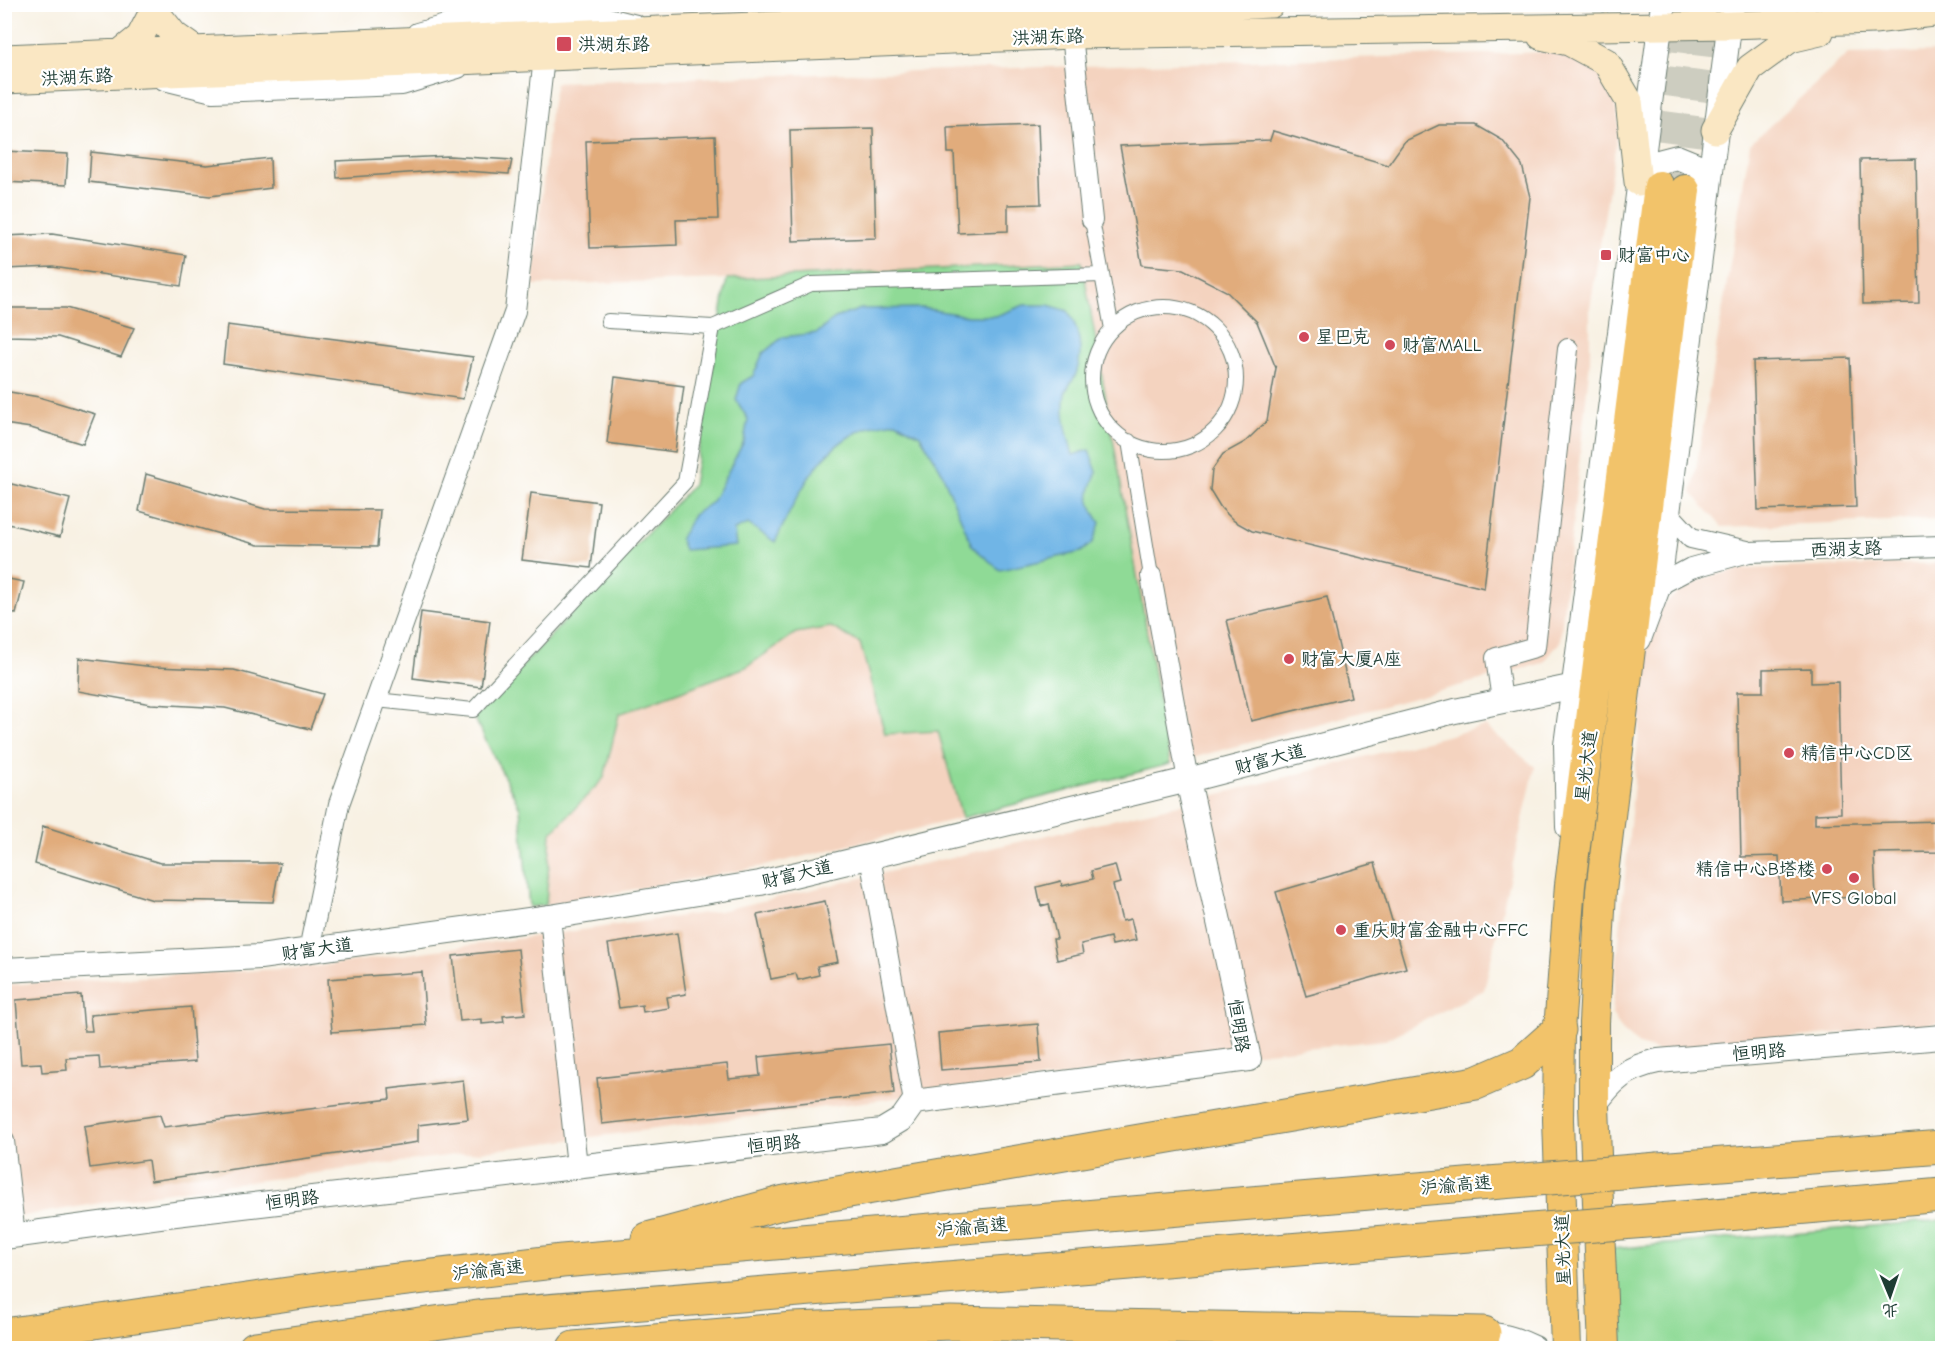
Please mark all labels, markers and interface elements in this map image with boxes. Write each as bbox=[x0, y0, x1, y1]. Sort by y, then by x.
street label: 洪湖东路 bbox=[1012, 26, 1084, 49]
place label: 洪湖东路 bbox=[578, 34, 650, 55]
marker: 洪湖东路 bbox=[555, 35, 573, 53]
street label: 洪湖东路 bbox=[41, 65, 114, 90]
place label: 财富中心 bbox=[1618, 245, 1690, 266]
marker: 财富中心 bbox=[1599, 248, 1613, 262]
place label: 星巴克 bbox=[1316, 327, 1370, 348]
marker: 星巴克 bbox=[1297, 330, 1311, 344]
place label: 财富MALL bbox=[1402, 335, 1482, 356]
marker: 财富MALL bbox=[1383, 338, 1397, 352]
street label: 西湖支路 bbox=[1810, 538, 1882, 561]
place label: 财富大厦A座 bbox=[1301, 649, 1401, 670]
marker: 财富大厦A座 bbox=[1282, 652, 1296, 666]
street label: 星光大道 bbox=[1572, 729, 1601, 803]
street label: 财富大道 bbox=[1233, 740, 1308, 779]
place label: 精信中心CD区 bbox=[1801, 743, 1913, 764]
marker: 精信中心CD区 bbox=[1782, 746, 1796, 760]
street label: 财富大道 bbox=[760, 856, 835, 893]
place label: 精信中心B塔楼 bbox=[1696, 859, 1815, 880]
marker: 精信中心B塔楼 bbox=[1820, 862, 1834, 876]
marker: VFS Global bbox=[1847, 871, 1861, 885]
place label: VFS Global bbox=[1811, 888, 1897, 909]
place label: 重庆财富金融中心FFC bbox=[1353, 920, 1528, 941]
marker: 重庆财富金融中心FFC bbox=[1334, 923, 1348, 937]
street label: 财富大道 bbox=[280, 934, 354, 965]
street label: 恒明路 bbox=[1224, 998, 1253, 1054]
street label: 恒明路 bbox=[1731, 1040, 1787, 1065]
street label: 恒明路 bbox=[746, 1131, 802, 1158]
street label: 沪渝高速 bbox=[1419, 1172, 1493, 1199]
street label: 恒明路 bbox=[264, 1187, 320, 1214]
street label: 沪渝高速 bbox=[935, 1214, 1009, 1241]
street label: 星光大道 bbox=[1552, 1214, 1575, 1286]
street label: 沪渝高速 bbox=[451, 1256, 525, 1285]
north arrow bbox=[1860, 1266, 1920, 1326]
text: 北 bbox=[1882, 1301, 1899, 1319]

